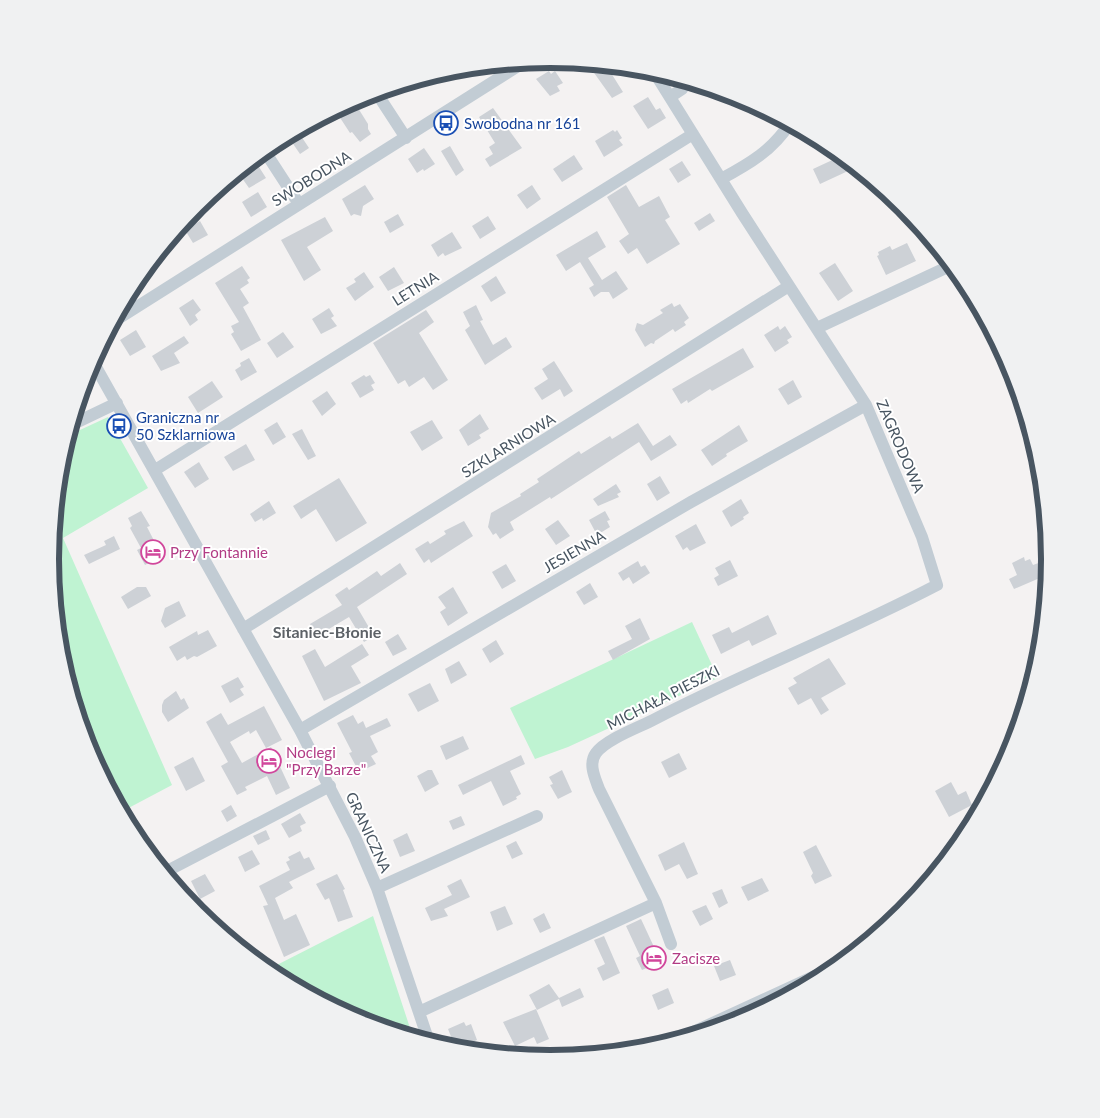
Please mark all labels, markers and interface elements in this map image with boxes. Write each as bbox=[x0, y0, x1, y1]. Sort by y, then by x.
bus stop icon: Swobodna nr 161 bbox=[433, 110, 459, 136]
place label: Swobodna nr 161 bbox=[464, 114, 581, 132]
street label: SWOBODNA bbox=[268, 146, 355, 210]
street label: LETNIA bbox=[389, 266, 442, 309]
street label: ZAGRODOWA bbox=[873, 397, 929, 496]
place label: Graniczna nr 50 Szklarniowa bbox=[136, 408, 236, 443]
street label: SZKLARNIOWA bbox=[458, 409, 559, 481]
bus stop icon: Graniczna nr 50 Szklarniowa bbox=[106, 413, 132, 439]
street label: JESIENNA bbox=[540, 526, 609, 576]
hotel icon: Przy Fontannie bbox=[140, 539, 166, 565]
place label: Przy Fontannie bbox=[170, 543, 268, 561]
district label: Sitaniec-Błonie bbox=[273, 622, 382, 641]
street label: MICHAŁA PIESZKI bbox=[604, 661, 722, 733]
place label: Noclegi "Przy Barze" bbox=[286, 743, 366, 778]
hotel icon: Noclegi "Przy Barze" bbox=[256, 748, 282, 774]
street label: GRANICZNA bbox=[342, 789, 396, 876]
hotel icon: Zacisze bbox=[641, 945, 667, 971]
place label: Zacisze bbox=[672, 949, 720, 967]

